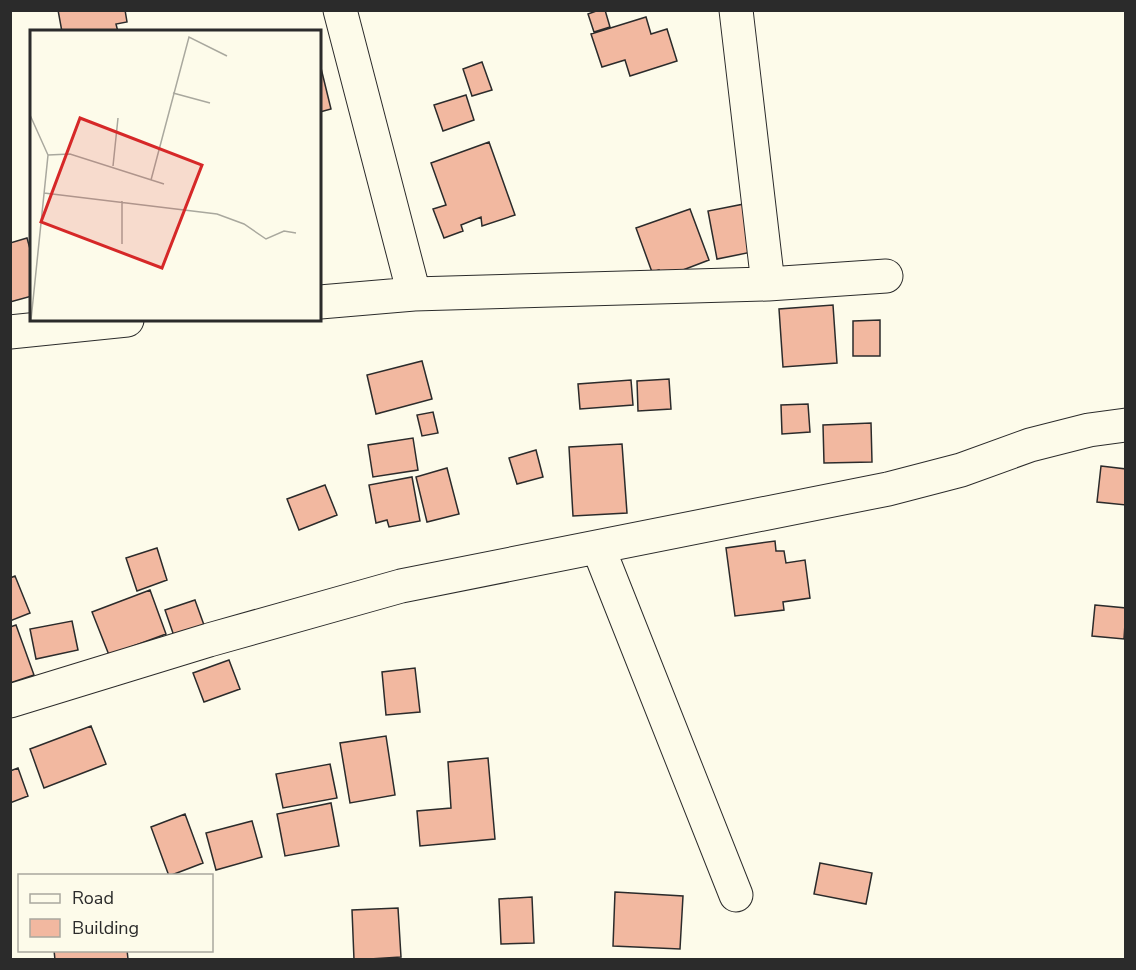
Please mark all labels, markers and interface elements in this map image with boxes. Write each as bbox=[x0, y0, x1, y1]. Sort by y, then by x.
inset map bbox=[30, 30, 321, 321]
legend bbox=[18, 874, 213, 952]
text: Road bbox=[72, 886, 114, 910]
text: Building bbox=[72, 916, 139, 940]

